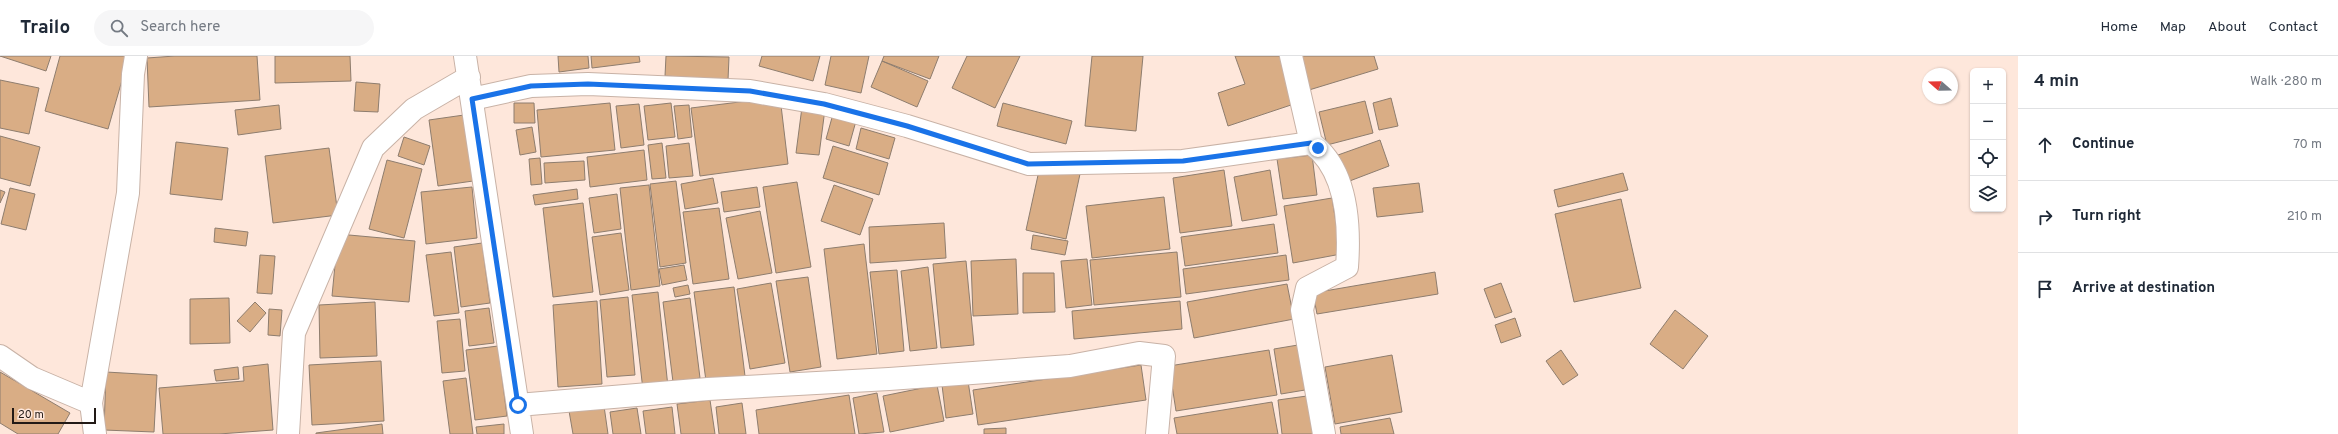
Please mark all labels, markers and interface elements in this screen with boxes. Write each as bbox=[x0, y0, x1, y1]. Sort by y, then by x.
search box bbox=[94, 10, 374, 46]
text: Trailo bbox=[20, 16, 70, 40]
icon: search bbox=[108, 17, 130, 39]
text: Search here bbox=[140, 18, 220, 37]
text: Home bbox=[2101, 19, 2138, 36]
text: Map bbox=[2160, 19, 2186, 36]
text: About bbox=[2208, 19, 2247, 36]
text: Contact bbox=[2269, 19, 2318, 36]
north arrow bbox=[1922, 68, 1958, 104]
map controls bbox=[1970, 68, 2006, 212]
button: + bbox=[1970, 68, 2006, 104]
text: 4 min bbox=[2034, 71, 2079, 93]
text: Walk · 280 m bbox=[2250, 74, 2322, 90]
button: − bbox=[1970, 104, 2006, 140]
icon: ahead bbox=[2034, 134, 2056, 156]
text: Continue bbox=[2072, 135, 2134, 154]
text: 70 m bbox=[2293, 137, 2322, 153]
route end bbox=[1309, 139, 1327, 157]
button: locate bbox=[1970, 140, 2006, 176]
button: layers bbox=[1970, 176, 2006, 212]
icon: right bbox=[2034, 206, 2056, 228]
text: Turn right bbox=[2072, 207, 2141, 226]
text: 210 m bbox=[2287, 209, 2322, 225]
icon: arrive bbox=[2034, 278, 2056, 300]
text: Arrive at destination bbox=[2072, 279, 2215, 298]
route start bbox=[509, 396, 527, 414]
scale bar bbox=[12, 406, 96, 425]
text: 20 m bbox=[18, 408, 44, 422]

